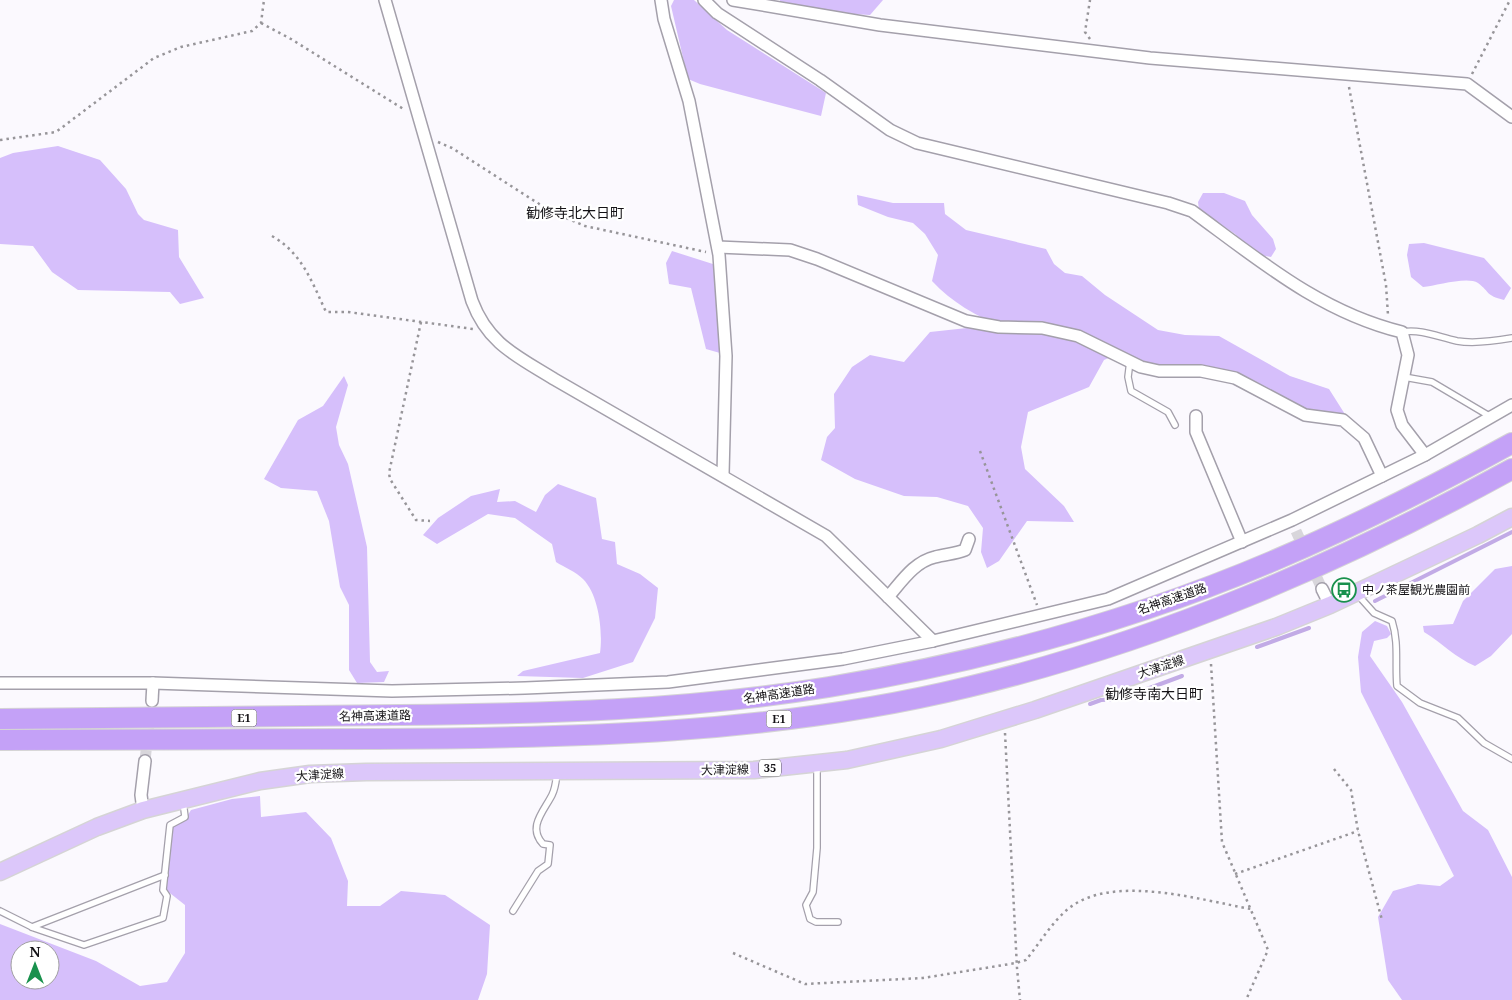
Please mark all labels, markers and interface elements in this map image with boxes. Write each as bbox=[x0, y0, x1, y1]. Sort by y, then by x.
district label: 勧修寺北大日町 bbox=[526, 203, 624, 222]
bus stop icon: 中ノ茶屋観光農園前 bbox=[1331, 577, 1357, 603]
street label: 名神高速道路 bbox=[1135, 579, 1209, 618]
place label: 中ノ茶屋観光農園前 bbox=[1362, 581, 1470, 598]
street label: 大津淀線 bbox=[1135, 651, 1186, 682]
street label: 名神高速道路 bbox=[742, 680, 816, 707]
district label: 勧修寺南大日町 bbox=[1105, 684, 1203, 703]
street label: 名神高速道路 bbox=[339, 706, 411, 725]
road number: E1 bbox=[232, 710, 256, 726]
road number: E1 bbox=[766, 711, 792, 728]
road number: 35 bbox=[759, 760, 781, 776]
street label: 大津淀線 bbox=[701, 761, 749, 778]
street label: 大津淀線 bbox=[295, 764, 345, 785]
north arrow bbox=[10, 940, 60, 990]
text: N bbox=[29, 942, 41, 961]

